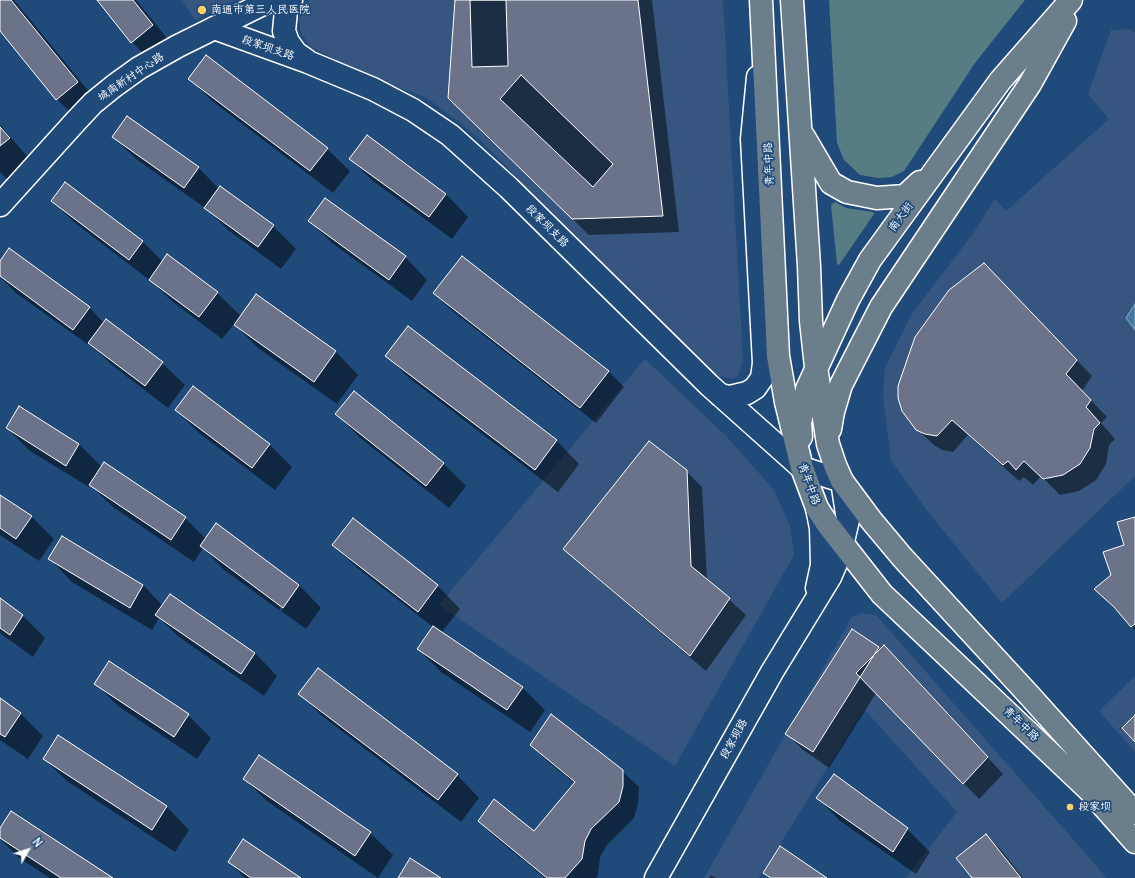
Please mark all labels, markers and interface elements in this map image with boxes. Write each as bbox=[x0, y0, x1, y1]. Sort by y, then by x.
place label: 南通市第三人民医院 bbox=[211, 3, 310, 17]
marker: 南通市第三人民医院 bbox=[196, 4, 208, 16]
street label: 段家坝支路 bbox=[240, 33, 296, 63]
street label: 城南新村中心路 bbox=[95, 50, 167, 104]
street label: 青年中路 bbox=[762, 142, 776, 186]
street label: 南大街 bbox=[886, 200, 916, 234]
street label: 段家坝支路 bbox=[523, 202, 571, 250]
street label: 青年中路 bbox=[795, 461, 823, 507]
street label: 青年中路 bbox=[1001, 704, 1041, 744]
street label: 段家坝路 bbox=[718, 717, 750, 761]
place label: 段家坝 bbox=[1078, 800, 1111, 814]
marker: 段家坝 bbox=[1065, 802, 1075, 812]
north arrow bbox=[8, 830, 48, 870]
text: N bbox=[29, 835, 45, 850]

